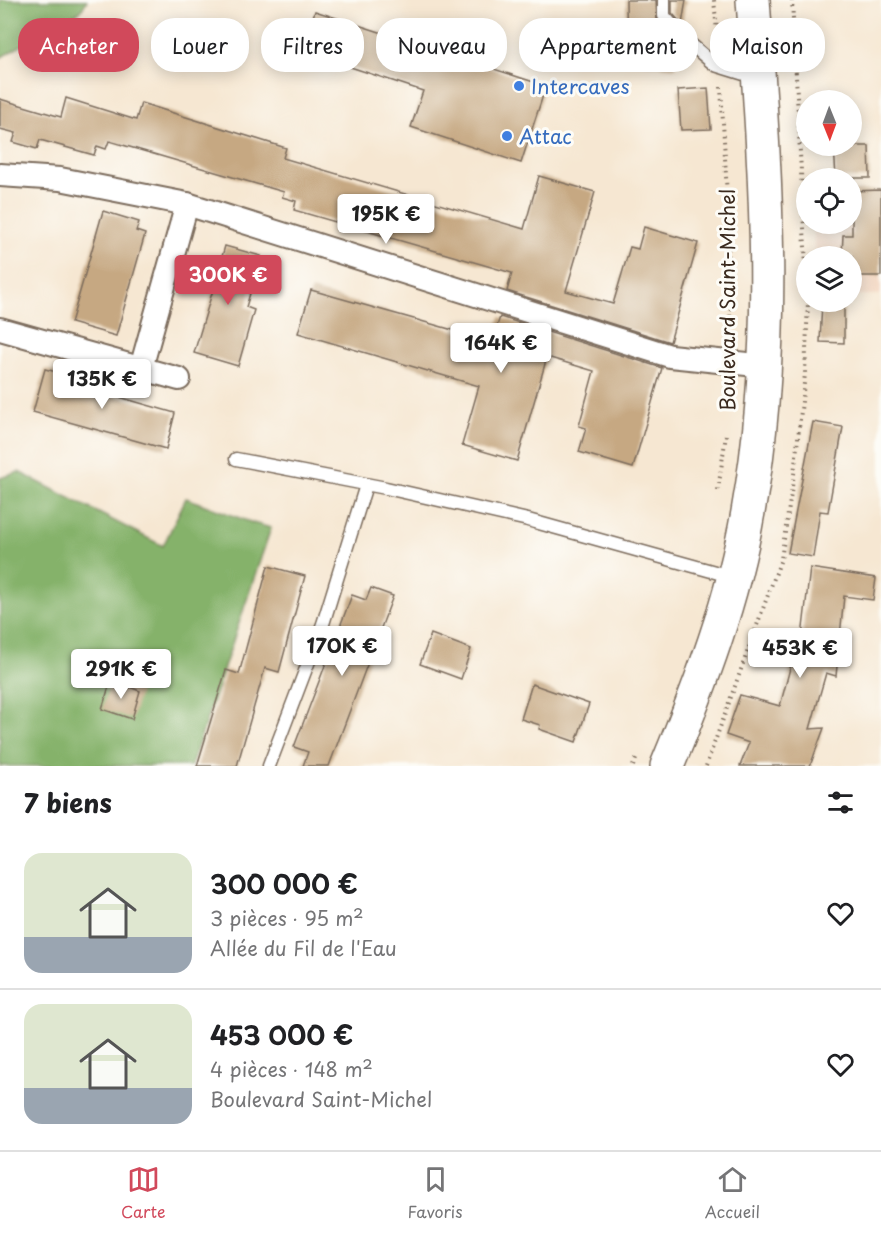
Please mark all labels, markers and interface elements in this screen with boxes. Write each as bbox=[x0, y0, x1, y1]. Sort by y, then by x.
chip: Acheter bbox=[18, 18, 139, 72]
chip: Louer bbox=[151, 18, 249, 72]
chip: Filtres bbox=[261, 18, 364, 72]
chip: Nouveau bbox=[376, 18, 507, 72]
chip: Appartement bbox=[519, 18, 698, 72]
chip: Maison bbox=[710, 18, 825, 72]
place label: Intercaves bbox=[531, 71, 630, 101]
marker: Intercaves bbox=[512, 79, 526, 93]
north arrow bbox=[796, 90, 862, 156]
map controls bbox=[796, 90, 862, 312]
place label: Attac bbox=[519, 121, 572, 151]
marker: Attac bbox=[500, 129, 514, 143]
button: locate bbox=[796, 168, 862, 234]
street label: Boulevard Saint-Michel bbox=[712, 189, 742, 411]
pin: 195K € bbox=[337, 194, 435, 245]
text: 195K € bbox=[351, 198, 421, 228]
button: layers bbox=[796, 246, 862, 312]
pin: 300K € bbox=[179, 255, 277, 306]
text: 300K € bbox=[188, 259, 268, 289]
pin: 164K € bbox=[452, 323, 550, 374]
text: 164K € bbox=[464, 327, 538, 357]
pin: 135K € bbox=[53, 359, 151, 410]
text: 135K € bbox=[67, 363, 137, 393]
pin: 170K € bbox=[293, 626, 391, 677]
pin: 453K € bbox=[751, 628, 849, 679]
text: 170K € bbox=[306, 630, 378, 660]
text: 453K € bbox=[762, 632, 838, 662]
pin: 291K € bbox=[72, 649, 170, 700]
text: 291K € bbox=[85, 653, 157, 683]
text: 7 biens bbox=[24, 783, 112, 822]
icon: filters bbox=[824, 786, 857, 819]
text: 300 000 € bbox=[210, 864, 358, 903]
icon: home bbox=[72, 877, 144, 949]
icon: heart bbox=[824, 897, 857, 930]
text: 3 pièces · 95 m² bbox=[210, 903, 364, 933]
text: Allée du Fil de l'Eau bbox=[210, 933, 397, 963]
text: 453 000 € bbox=[210, 1015, 353, 1054]
icon: home bbox=[72, 1028, 144, 1100]
icon: heart bbox=[824, 1048, 857, 1081]
text: 4 pièces · 148 m² bbox=[210, 1054, 373, 1084]
text: Boulevard Saint-Michel bbox=[210, 1084, 432, 1114]
tab: Carte bbox=[121, 1163, 165, 1223]
tab: Favoris bbox=[408, 1163, 463, 1223]
tab: Accueil bbox=[705, 1163, 760, 1223]

